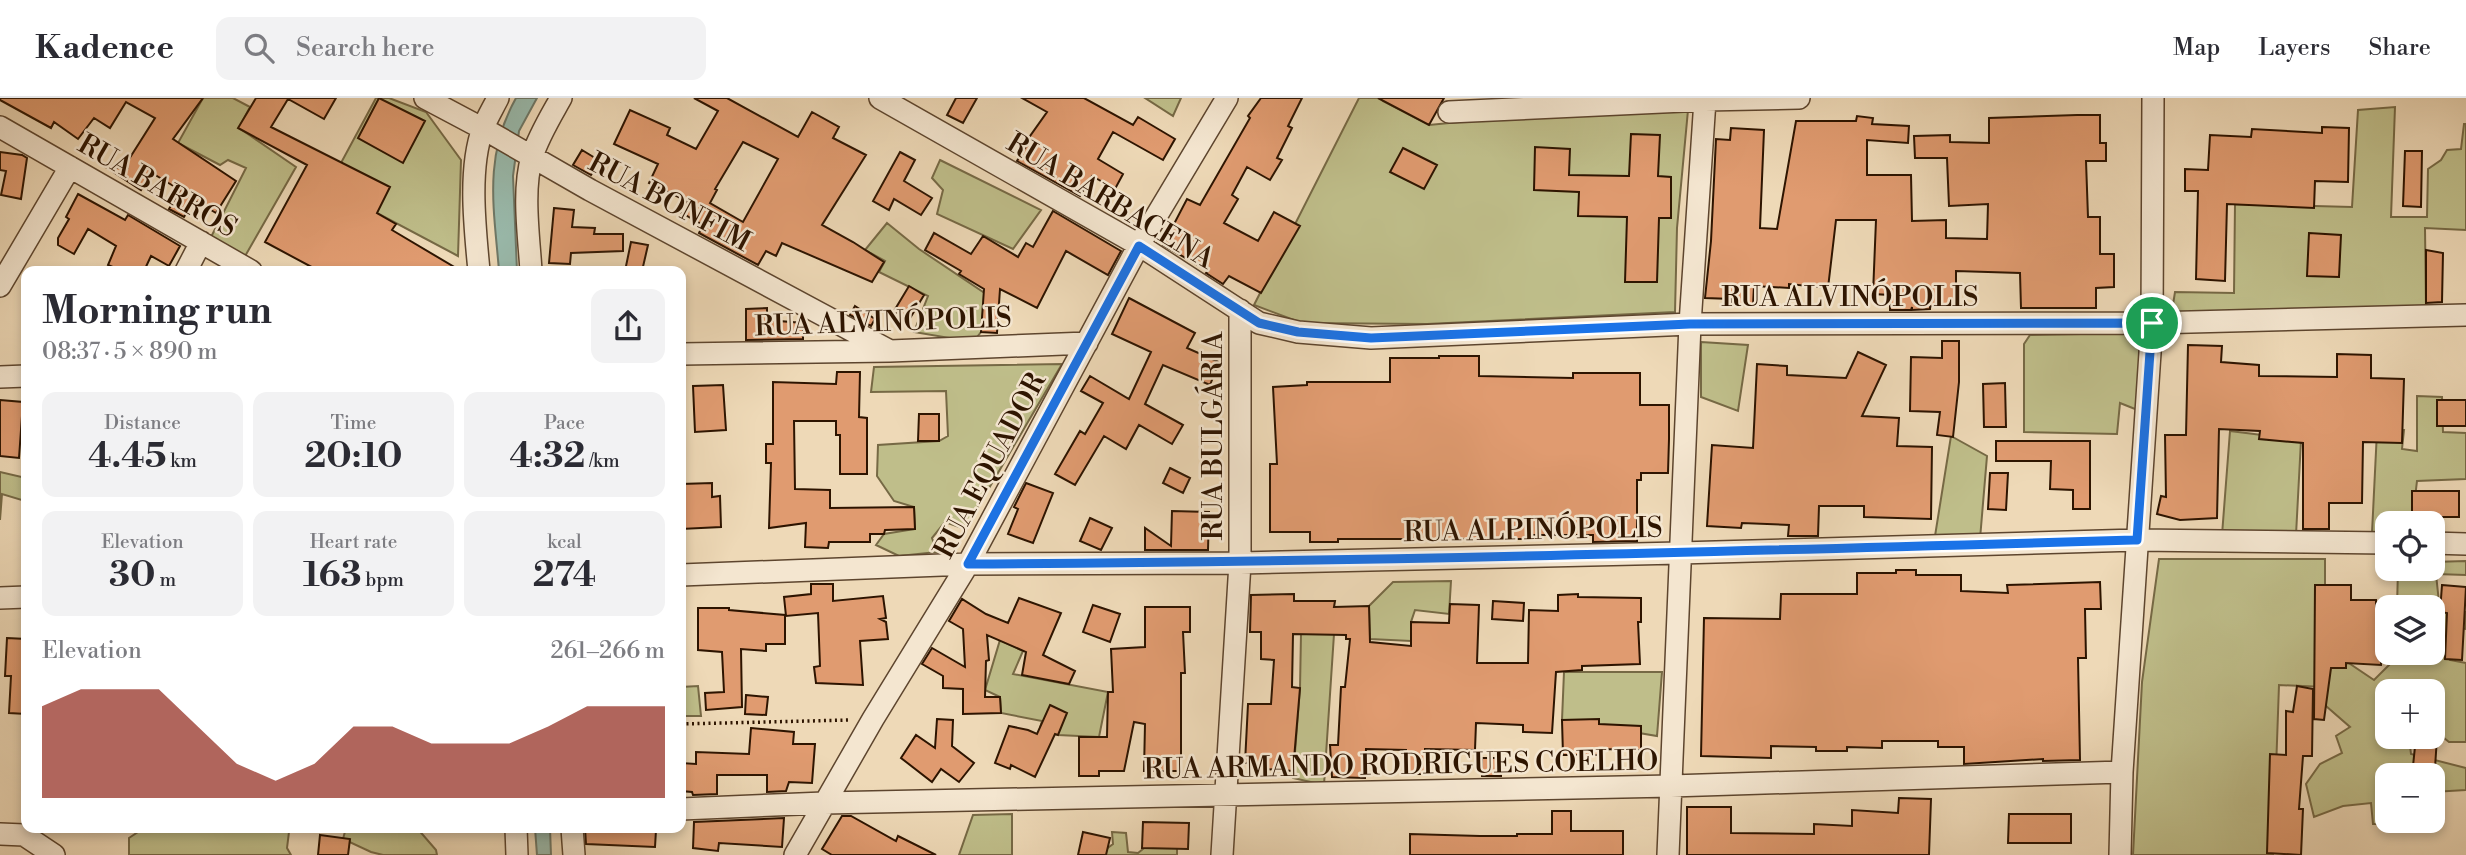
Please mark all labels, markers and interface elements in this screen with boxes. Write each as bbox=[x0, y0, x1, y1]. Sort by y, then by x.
search box bbox=[216, 17, 706, 80]
text: Kadence bbox=[35, 28, 174, 69]
icon: search bbox=[240, 29, 278, 67]
text: Search here bbox=[296, 32, 435, 64]
text: Map bbox=[2173, 33, 2220, 63]
text: Layers bbox=[2258, 33, 2330, 63]
text: Share bbox=[2368, 33, 2431, 63]
street label: RUA BARBACENA bbox=[1000, 126, 1221, 277]
street label: RUA BARROS bbox=[71, 127, 243, 246]
street label: RUA BONFIM bbox=[582, 145, 757, 260]
street label: RUA ALVINÓPOLIS bbox=[1721, 278, 1979, 315]
text: Morning run bbox=[42, 288, 272, 335]
button: share bbox=[591, 289, 665, 363]
pin bbox=[2122, 293, 2182, 353]
street label: RUA ALVINÓPOLIS bbox=[754, 299, 1012, 344]
icon: arrive bbox=[2133, 304, 2171, 342]
street label: RUA BULGÁRIA bbox=[1194, 331, 1231, 541]
text: 08:37 · 5 × 890 m bbox=[42, 338, 217, 366]
street label: RUA EQUADOR bbox=[927, 366, 1054, 565]
text: Distance bbox=[104, 411, 181, 435]
text: Time bbox=[331, 411, 376, 435]
text: Pace bbox=[544, 411, 585, 435]
text: 4.45 bbox=[88, 435, 166, 478]
text: 20:10 bbox=[304, 435, 403, 478]
text: 4:32 bbox=[509, 435, 585, 478]
text: km bbox=[166, 449, 197, 473]
text: /km bbox=[585, 449, 620, 473]
street label: RUA ALPINÓPOLIS bbox=[1403, 509, 1663, 550]
map controls bbox=[2375, 511, 2445, 833]
button: locate bbox=[2375, 511, 2445, 581]
text: Elevation bbox=[101, 530, 184, 554]
text: Heart rate bbox=[310, 530, 397, 554]
text: kcal bbox=[547, 530, 582, 554]
text: 30 bbox=[109, 554, 155, 597]
text: 163 bbox=[303, 554, 362, 597]
text: 274 bbox=[533, 554, 596, 597]
text: m bbox=[155, 568, 176, 592]
text: bpm bbox=[362, 568, 404, 592]
button: layers bbox=[2375, 595, 2445, 665]
text: Elevation bbox=[42, 637, 142, 665]
text: 261–266 m bbox=[550, 637, 665, 665]
button: + bbox=[2375, 679, 2445, 749]
street label: RUA ARMANDO RODRIGUES COELHO bbox=[1143, 744, 1659, 787]
button: − bbox=[2375, 763, 2445, 833]

